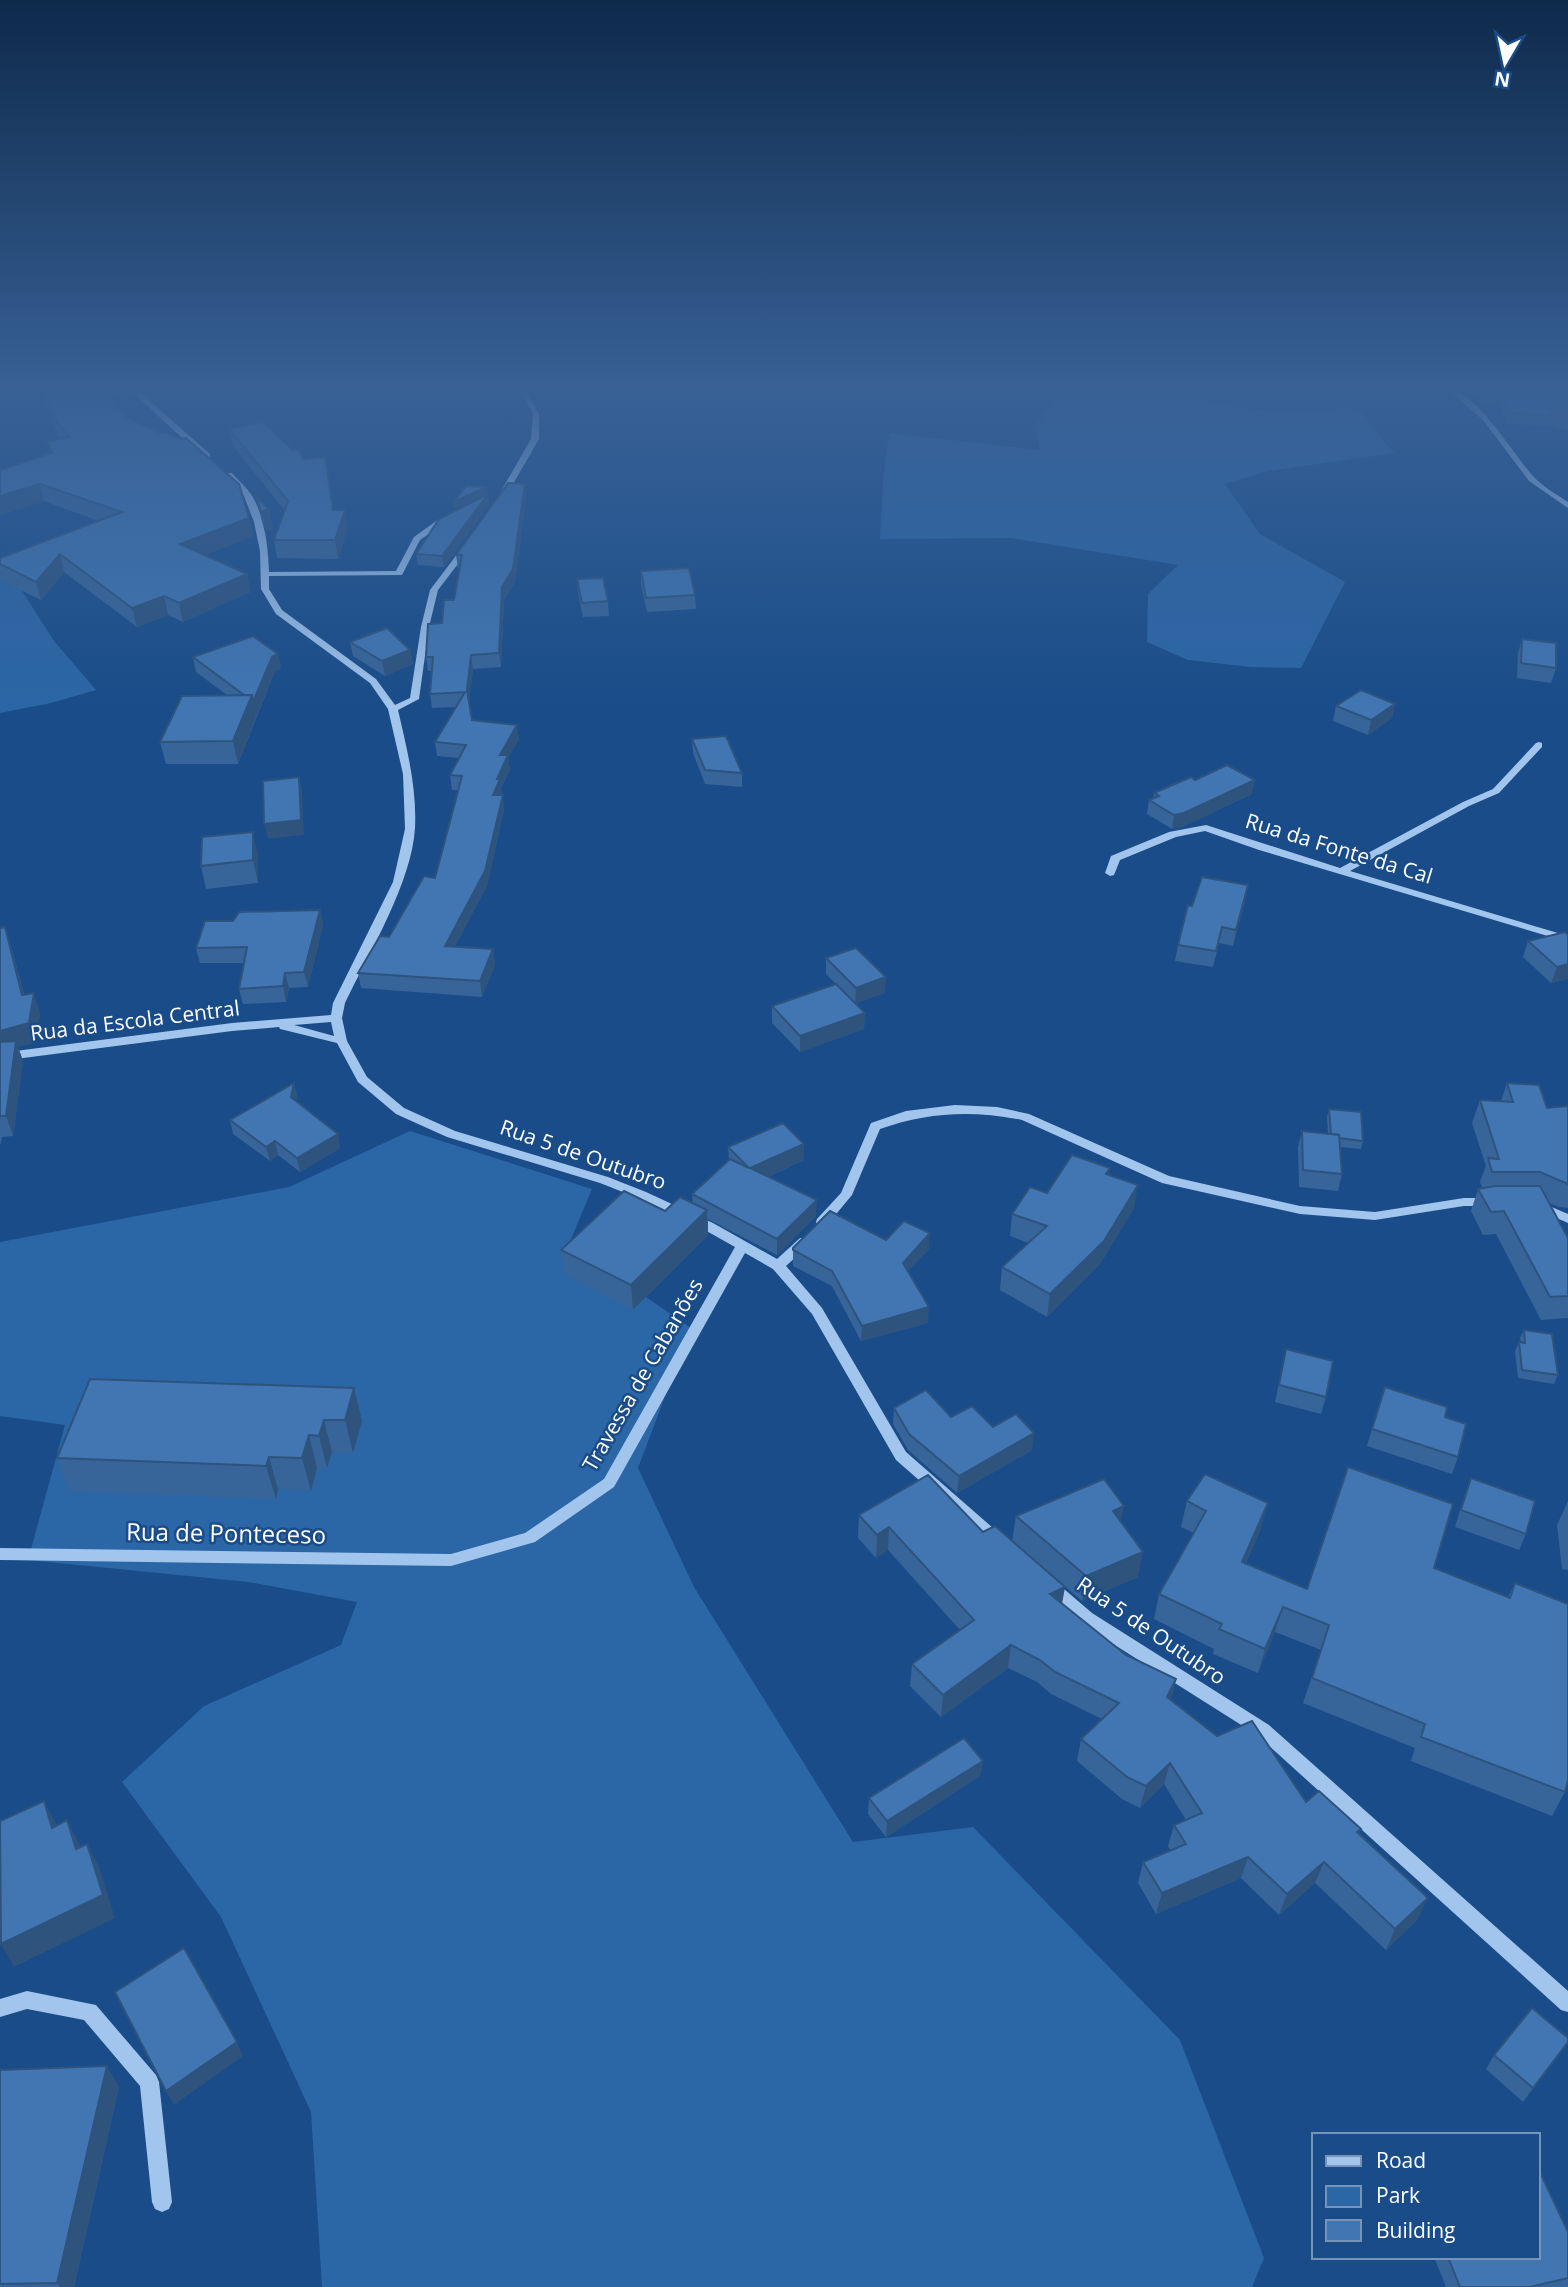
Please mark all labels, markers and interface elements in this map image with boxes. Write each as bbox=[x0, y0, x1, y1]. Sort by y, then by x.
north arrow bbox=[1470, 28, 1540, 98]
text: N bbox=[1493, 66, 1512, 94]
street label: Rua da Fonte da Cal bbox=[1242, 806, 1436, 890]
street label: Rua da Escola Central bbox=[29, 993, 241, 1047]
street label: Rua 5 de Outubro bbox=[496, 1112, 670, 1196]
street label: Travessa de Cabanões bbox=[575, 1273, 709, 1476]
street label: Rua de Ponteceso bbox=[126, 1514, 326, 1551]
street label: Rua 5 de Outubro bbox=[1072, 1570, 1232, 1690]
legend bbox=[1312, 2133, 1540, 2259]
text: Road bbox=[1376, 2146, 1426, 2174]
text: Park bbox=[1376, 2181, 1420, 2209]
text: Building bbox=[1376, 2216, 1455, 2244]

